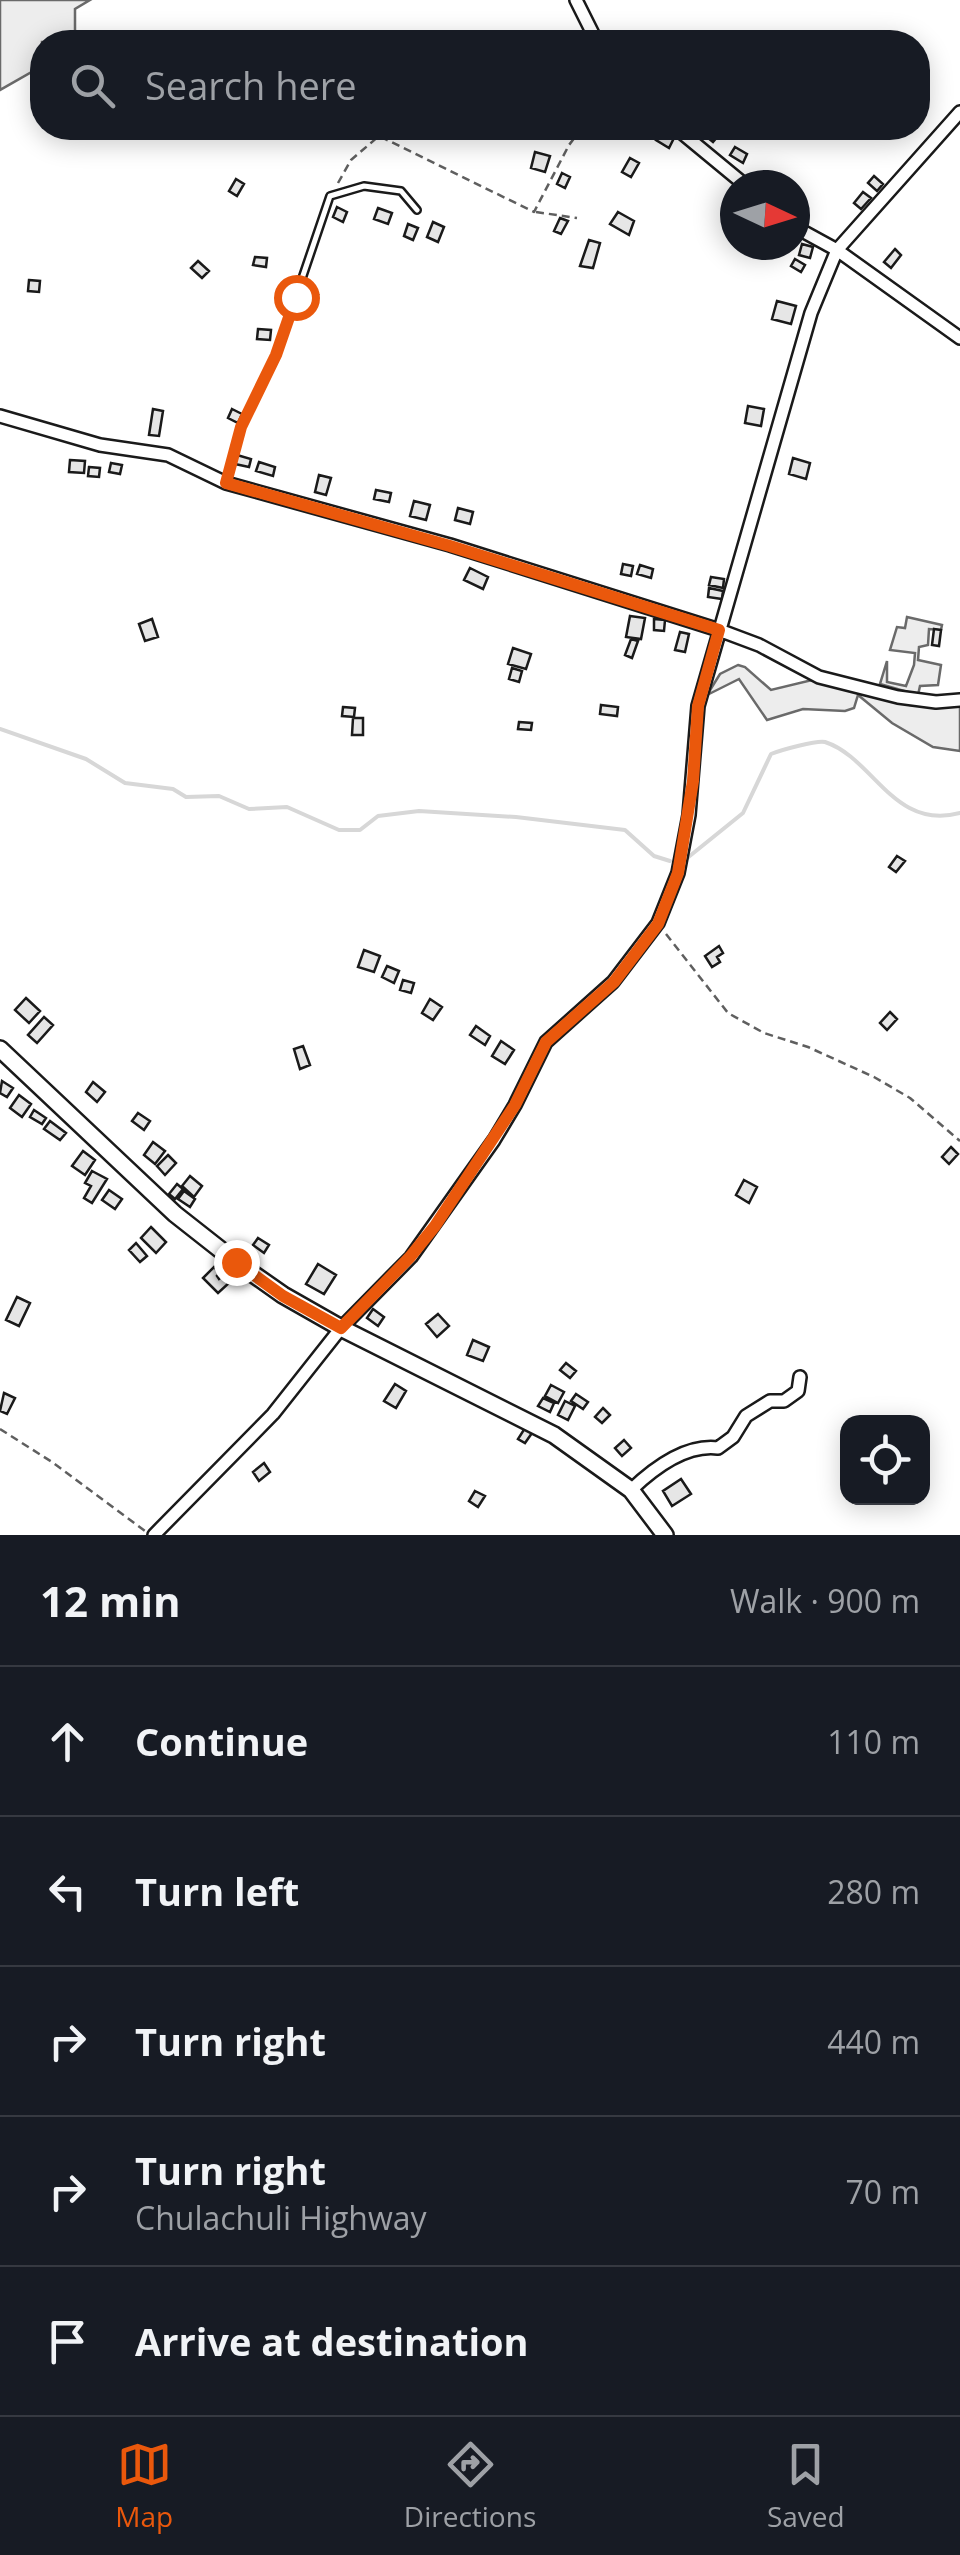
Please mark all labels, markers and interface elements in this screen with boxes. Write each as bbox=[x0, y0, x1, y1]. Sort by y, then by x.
search box bbox=[30, 30, 930, 140]
icon: search bbox=[65, 58, 120, 113]
text: Search here bbox=[145, 59, 357, 111]
north arrow bbox=[720, 170, 810, 260]
route start bbox=[274, 275, 320, 321]
route end bbox=[214, 1240, 260, 1286]
map controls bbox=[840, 1415, 930, 1505]
button: locate bbox=[840, 1415, 930, 1505]
text: 12 min bbox=[40, 1572, 181, 1629]
text: Walk · 900 m bbox=[730, 1579, 920, 1622]
icon: ahead bbox=[40, 1714, 95, 1769]
text: Continue bbox=[135, 1715, 308, 1767]
text: 110 m bbox=[827, 1720, 920, 1763]
icon: left bbox=[40, 1864, 95, 1919]
text: Turn left bbox=[135, 1865, 299, 1917]
text: 280 m bbox=[827, 1870, 920, 1913]
icon: right bbox=[40, 2014, 95, 2069]
text: Turn right bbox=[135, 2015, 326, 2067]
text: 440 m bbox=[827, 2020, 920, 2063]
text: Turn right bbox=[135, 2144, 326, 2196]
icon: right bbox=[40, 2164, 95, 2219]
text: 70 m bbox=[845, 2170, 920, 2213]
text: Chulachuli Highway bbox=[135, 2196, 427, 2239]
icon: arrive bbox=[40, 2314, 95, 2369]
text: Arrive at destination bbox=[135, 2315, 529, 2367]
tab: Map bbox=[115, 2437, 173, 2535]
tab: Directions bbox=[404, 2437, 536, 2535]
tab: Saved bbox=[767, 2437, 845, 2535]

